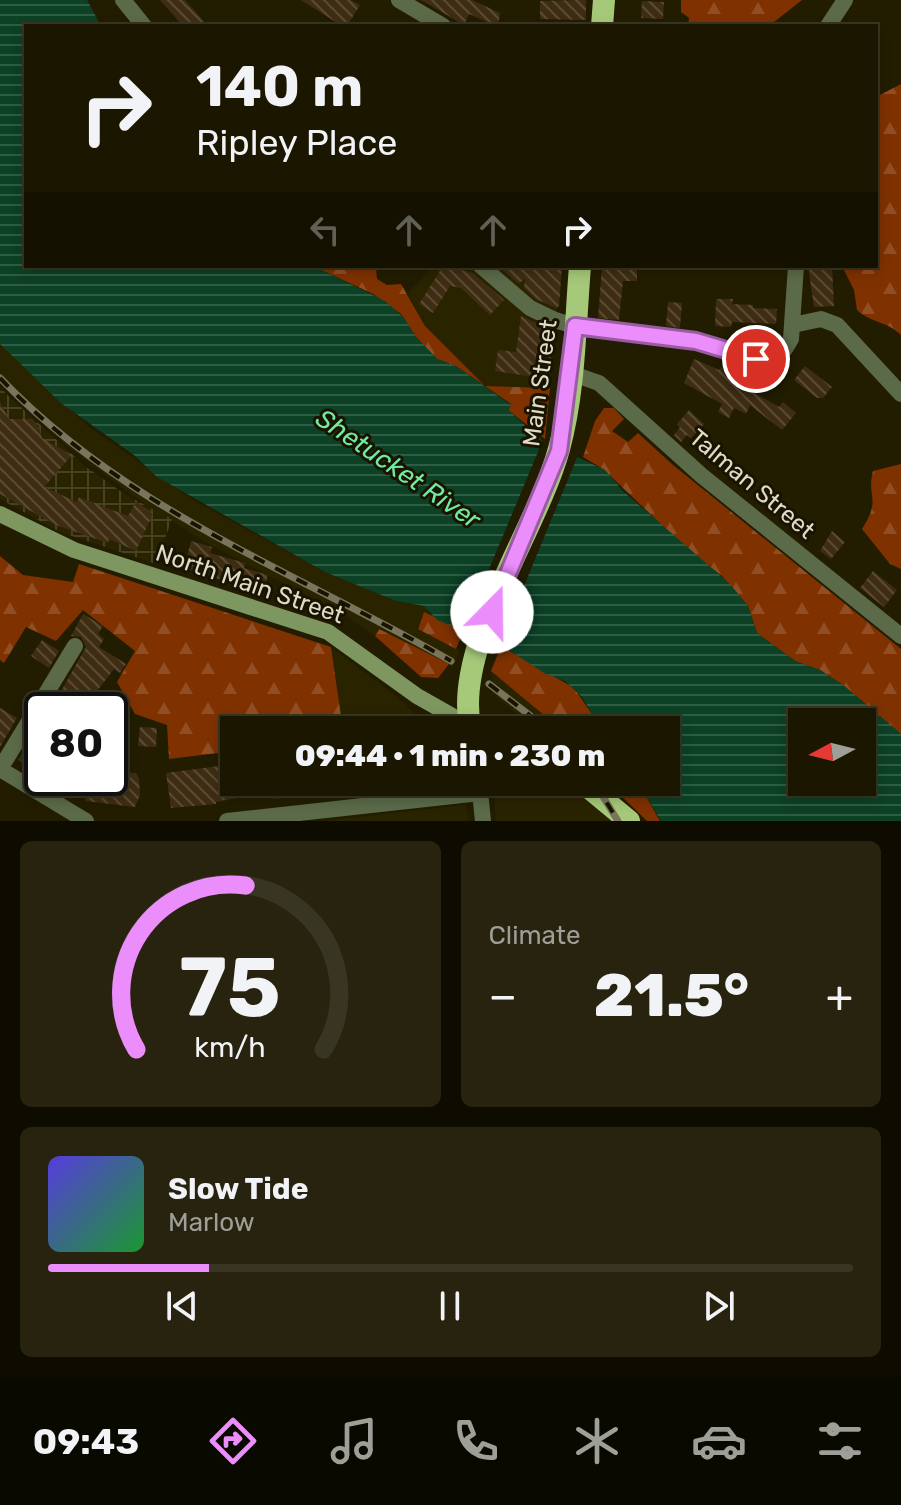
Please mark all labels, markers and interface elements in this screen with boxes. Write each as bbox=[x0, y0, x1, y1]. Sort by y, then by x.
text: 140 m bbox=[196, 54, 363, 120]
icon: right bbox=[64, 56, 168, 160]
text: Ripley Place bbox=[196, 121, 397, 164]
icon: left bbox=[303, 208, 347, 252]
icon: ahead bbox=[387, 208, 431, 252]
icon: ahead bbox=[471, 208, 515, 252]
icon: right bbox=[555, 208, 599, 252]
street label: Main Street bbox=[517, 318, 563, 448]
pin bbox=[722, 325, 790, 393]
icon: arrive bbox=[734, 337, 778, 381]
water label: Shetucket River bbox=[310, 403, 487, 536]
street label: Talman Street bbox=[684, 423, 820, 545]
street label: North Main Street bbox=[152, 539, 348, 629]
position arrow bbox=[450, 570, 534, 654]
speed limit sign: 80 bbox=[24, 692, 128, 796]
north arrow bbox=[788, 708, 876, 796]
map controls bbox=[788, 708, 876, 796]
text: 09:44 · 1 min · 230 m bbox=[295, 738, 605, 774]
text: Climate bbox=[489, 920, 581, 951]
text: 75 bbox=[180, 938, 281, 1037]
text: 21.5° bbox=[594, 960, 749, 1031]
text: − bbox=[489, 970, 517, 1022]
text: + bbox=[826, 970, 853, 1022]
text: km/h bbox=[195, 1030, 266, 1064]
text: Slow Tide bbox=[168, 1171, 308, 1207]
text: Marlow bbox=[168, 1207, 255, 1238]
icon: previous bbox=[160, 1284, 204, 1328]
icon: pause bbox=[428, 1284, 472, 1328]
icon: next bbox=[697, 1284, 741, 1328]
icon: directions bbox=[205, 1413, 261, 1469]
icon: music bbox=[326, 1413, 382, 1469]
icon: phone bbox=[448, 1413, 504, 1469]
icon: climate bbox=[569, 1413, 625, 1469]
icon: car bbox=[691, 1413, 747, 1469]
icon: filters bbox=[812, 1413, 868, 1469]
text: 09:43 bbox=[33, 1420, 139, 1463]

